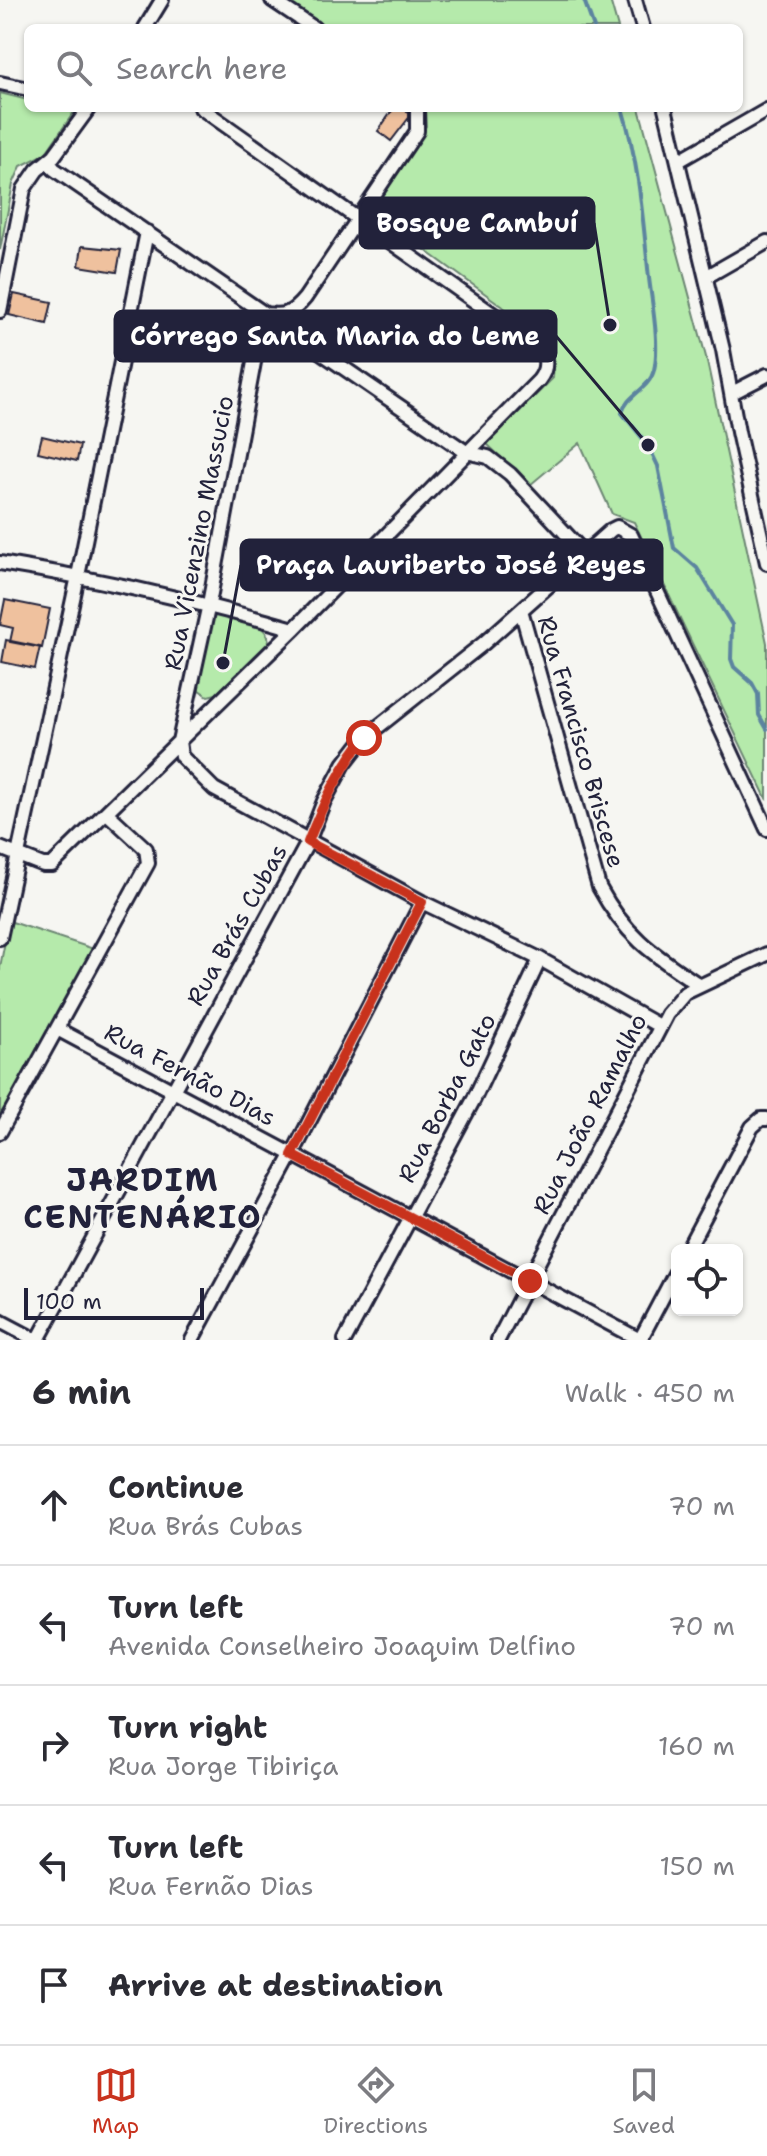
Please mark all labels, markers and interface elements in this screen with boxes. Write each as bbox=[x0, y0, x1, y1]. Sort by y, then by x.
search box bbox=[24, 24, 743, 112]
icon: search bbox=[52, 46, 96, 90]
text: Search here bbox=[116, 48, 287, 89]
callout: Bosque Cambuí bbox=[360, 198, 594, 248]
text: Bosque Cambuí bbox=[376, 205, 579, 240]
callout: Córrego Santa Maria do Leme bbox=[115, 311, 556, 361]
text: Córrego Santa Maria do Leme bbox=[130, 318, 540, 353]
street label: Rua Vicenzino Massucio bbox=[157, 393, 241, 673]
callout: Praça Lauriberto José Reyes bbox=[241, 540, 662, 590]
text: Praça Lauriberto José Reyes bbox=[256, 547, 646, 582]
street label: Rua Francisco Briscese bbox=[530, 612, 632, 872]
route start bbox=[346, 720, 382, 756]
street label: Rua Brás Cubas bbox=[179, 838, 295, 1012]
street label: Rua Borba Gato bbox=[391, 1008, 503, 1188]
street label: Rua João Ramalho bbox=[525, 1008, 655, 1220]
street label: Rua Fernão Dias bbox=[99, 1016, 281, 1134]
district label: JARDIM CENTENÁRIO bbox=[23, 1158, 263, 1238]
map controls bbox=[671, 1244, 743, 1316]
button: locate bbox=[671, 1244, 743, 1316]
route end bbox=[512, 1263, 548, 1299]
scale bar bbox=[24, 1284, 204, 1320]
text: 100 m bbox=[36, 1287, 102, 1316]
text: 6 min bbox=[32, 1369, 131, 1415]
text: Walk · 450 m bbox=[565, 1375, 735, 1410]
text: Continue bbox=[108, 1467, 244, 1508]
icon: ahead bbox=[32, 1483, 76, 1527]
text: 70 m bbox=[668, 1488, 735, 1523]
text: Rua Brás Cubas bbox=[108, 1508, 303, 1543]
text: Turn left bbox=[108, 1587, 243, 1628]
icon: left bbox=[32, 1603, 76, 1647]
text: 70 m bbox=[668, 1608, 735, 1643]
text: Avenida Conselheiro Joaquim Delfino bbox=[108, 1628, 576, 1663]
text: Turn right bbox=[108, 1707, 267, 1748]
icon: right bbox=[32, 1723, 76, 1767]
text: 160 m bbox=[658, 1728, 735, 1763]
text: Rua Jorge Tibiriça bbox=[108, 1748, 338, 1783]
text: Turn left bbox=[108, 1827, 243, 1868]
icon: left bbox=[32, 1843, 76, 1887]
text: 150 m bbox=[659, 1848, 735, 1883]
text: Rua Fernão Dias bbox=[108, 1868, 314, 1903]
icon: arrive bbox=[32, 1963, 76, 2007]
text: Arrive at destination bbox=[108, 1965, 443, 2006]
tab: Map bbox=[92, 2063, 139, 2140]
tab: Directions bbox=[323, 2063, 428, 2140]
tab: Saved bbox=[612, 2063, 675, 2140]

